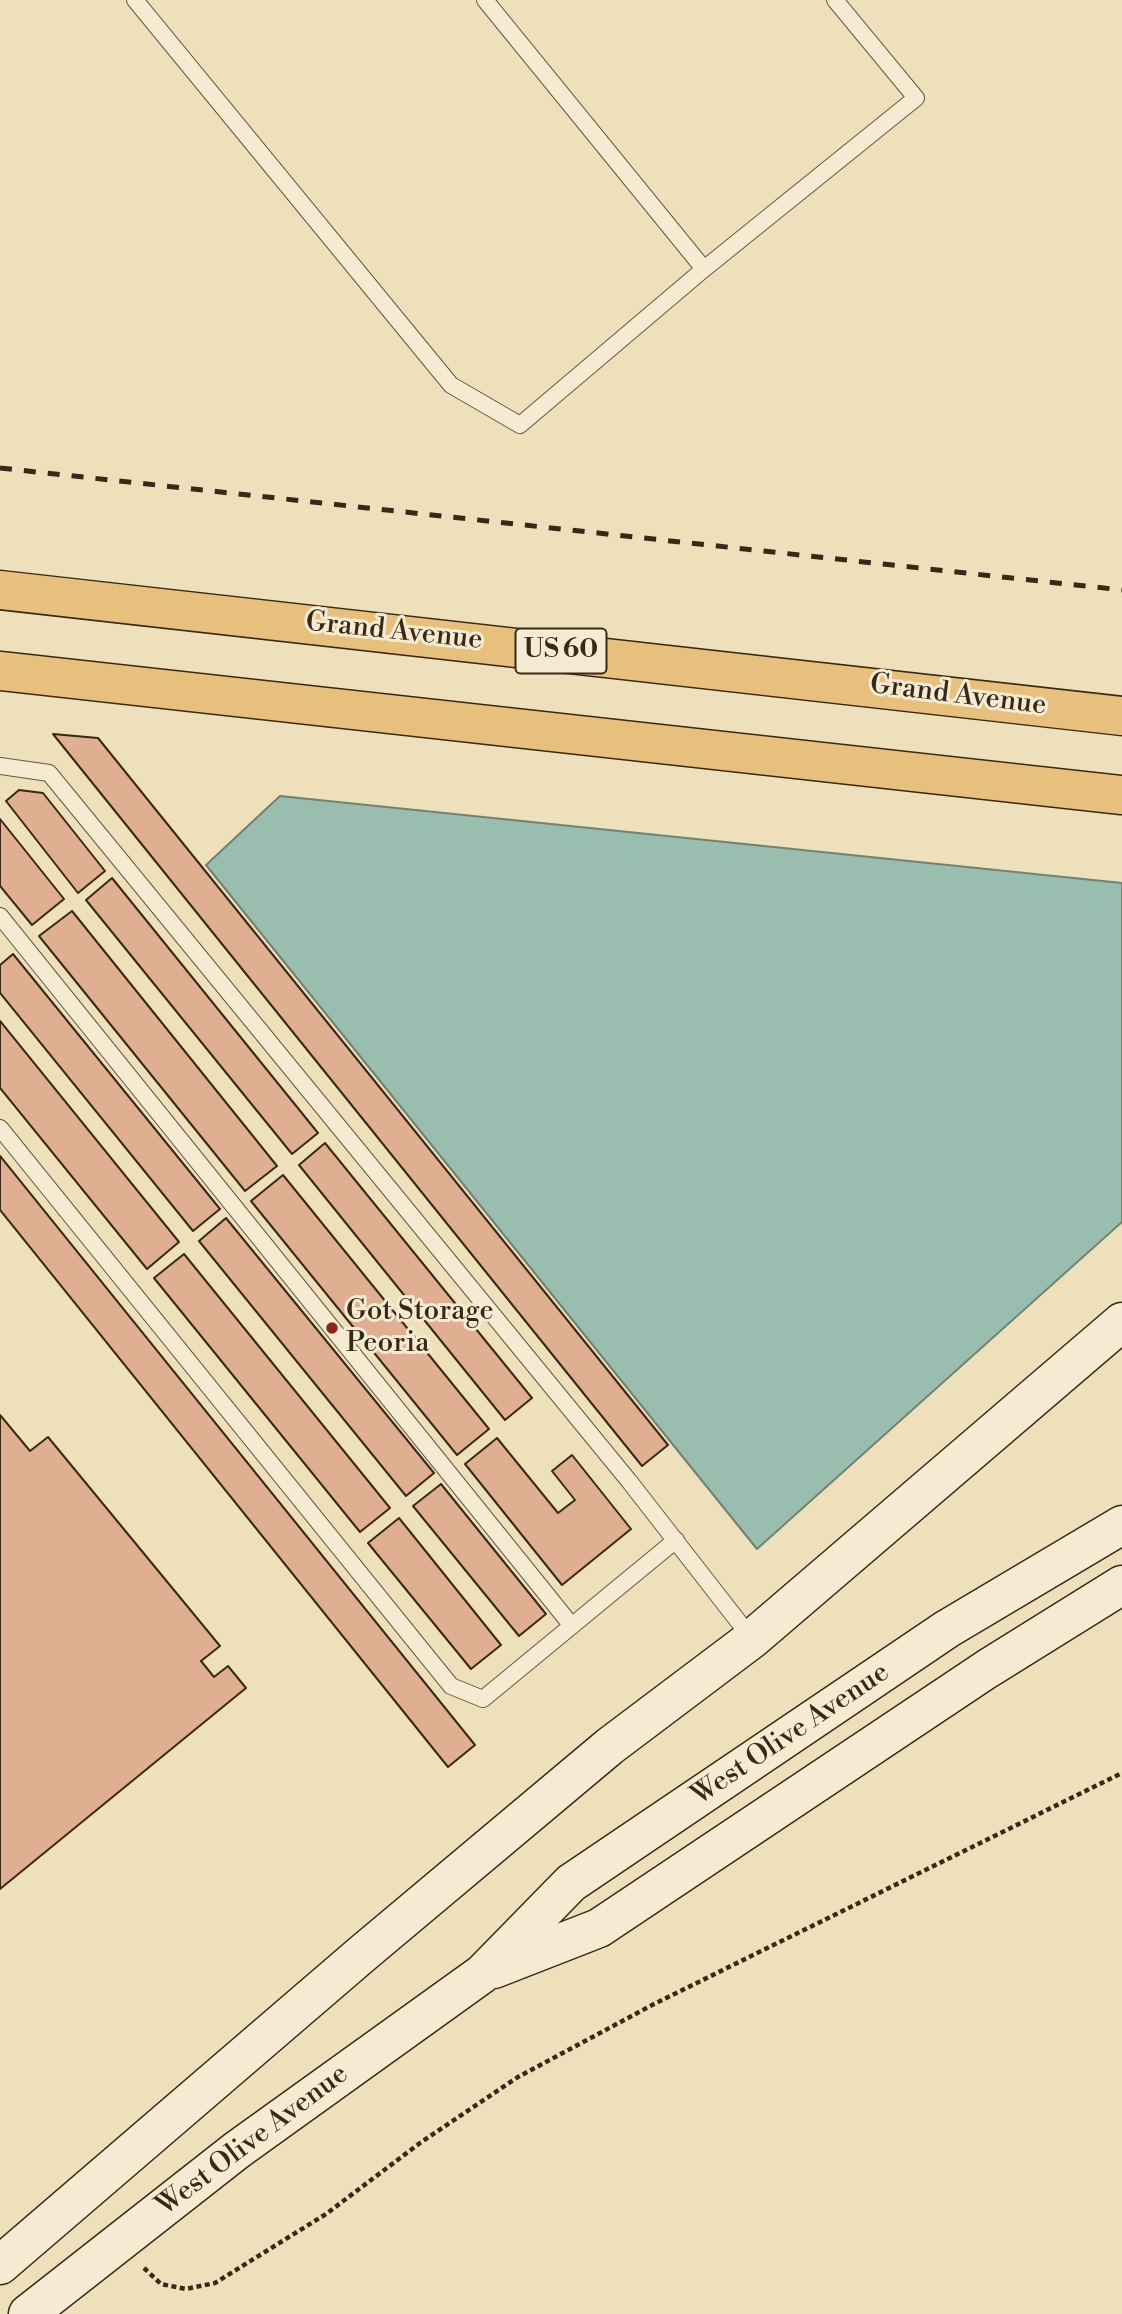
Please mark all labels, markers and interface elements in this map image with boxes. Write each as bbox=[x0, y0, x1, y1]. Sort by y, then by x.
street label: Grand Avenue bbox=[304, 606, 484, 658]
road number: US 60 bbox=[516, 628, 606, 674]
street label: Grand Avenue bbox=[868, 669, 1048, 723]
place label: Got Storage Peoria bbox=[346, 1295, 494, 1361]
marker: Got Storage Peoria bbox=[324, 1320, 340, 1336]
street label: West Olive Avenue bbox=[686, 1656, 896, 1814]
street label: West Olive Avenue bbox=[151, 2058, 355, 2224]

